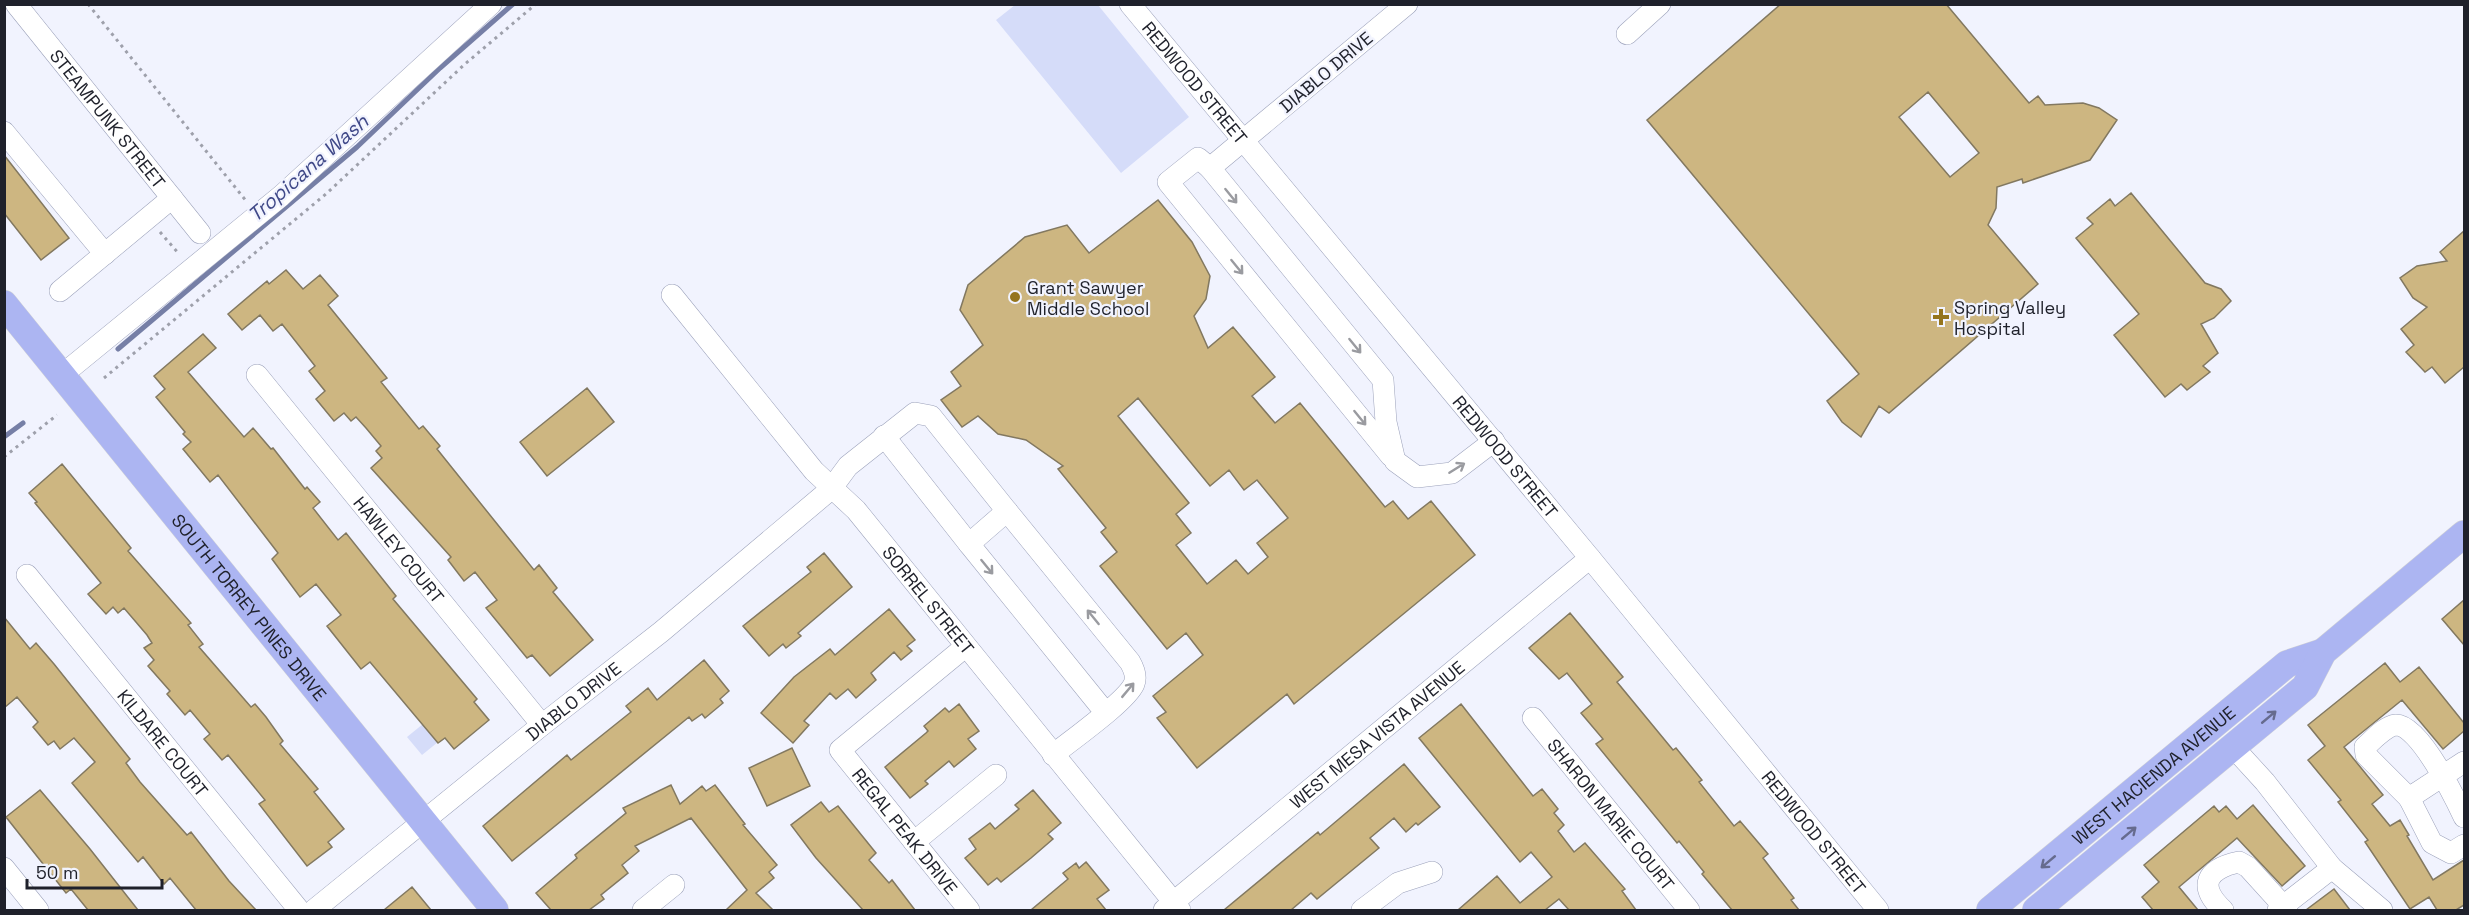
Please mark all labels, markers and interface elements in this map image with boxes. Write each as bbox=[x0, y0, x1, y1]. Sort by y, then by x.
street label: REDWOOD STREET bbox=[1138, 16, 1253, 149]
street label: DIABLO DRIVE bbox=[1275, 26, 1377, 118]
street label: STEAMPUNK STREET bbox=[45, 44, 171, 193]
water label: Tropicana Wash bbox=[242, 108, 374, 227]
one-way arrow bbox=[1225, 188, 1238, 204]
one-way arrow bbox=[1231, 259, 1244, 275]
place label: Grant Sawyer Middle School bbox=[1027, 276, 1149, 320]
marker: Grant Sawyer Middle School bbox=[1008, 290, 1022, 304]
place label: Spring Valley Hospital bbox=[1954, 296, 2066, 340]
marker: Spring Valley Hospital bbox=[1932, 308, 1950, 326]
one-way arrow bbox=[1348, 338, 1361, 354]
street label: REDWOOD STREET bbox=[1448, 390, 1563, 523]
one-way arrow bbox=[1354, 410, 1367, 426]
one-way arrow bbox=[1448, 461, 1465, 473]
street label: HAWLEY COURT bbox=[349, 491, 450, 608]
street label: SOUTH TORREY PINES DRIVE bbox=[167, 509, 332, 705]
street label: SORREL STREET bbox=[878, 541, 980, 659]
one-way arrow bbox=[980, 559, 994, 574]
one-way arrow bbox=[1087, 609, 1100, 625]
street label: WEST MESA VISTA AVENUE bbox=[1285, 655, 1469, 813]
street label: DIABLO DRIVE bbox=[521, 656, 625, 745]
one-way arrow bbox=[1121, 682, 1134, 698]
street label: KILDARE COURT bbox=[113, 684, 214, 801]
street label: WEST HACIENDA AVENUE bbox=[2067, 700, 2240, 849]
one-way arrow bbox=[2261, 710, 2277, 723]
street label: SHARON MARIE COURT bbox=[1543, 734, 1680, 895]
street label: REGAL PEAK DRIVE bbox=[847, 763, 963, 899]
street label: REDWOOD STREET bbox=[1757, 766, 1872, 899]
one-way arrow bbox=[2121, 826, 2137, 839]
scale bar bbox=[27, 852, 162, 890]
one-way arrow bbox=[2040, 856, 2056, 869]
text: 50 m bbox=[36, 861, 78, 884]

